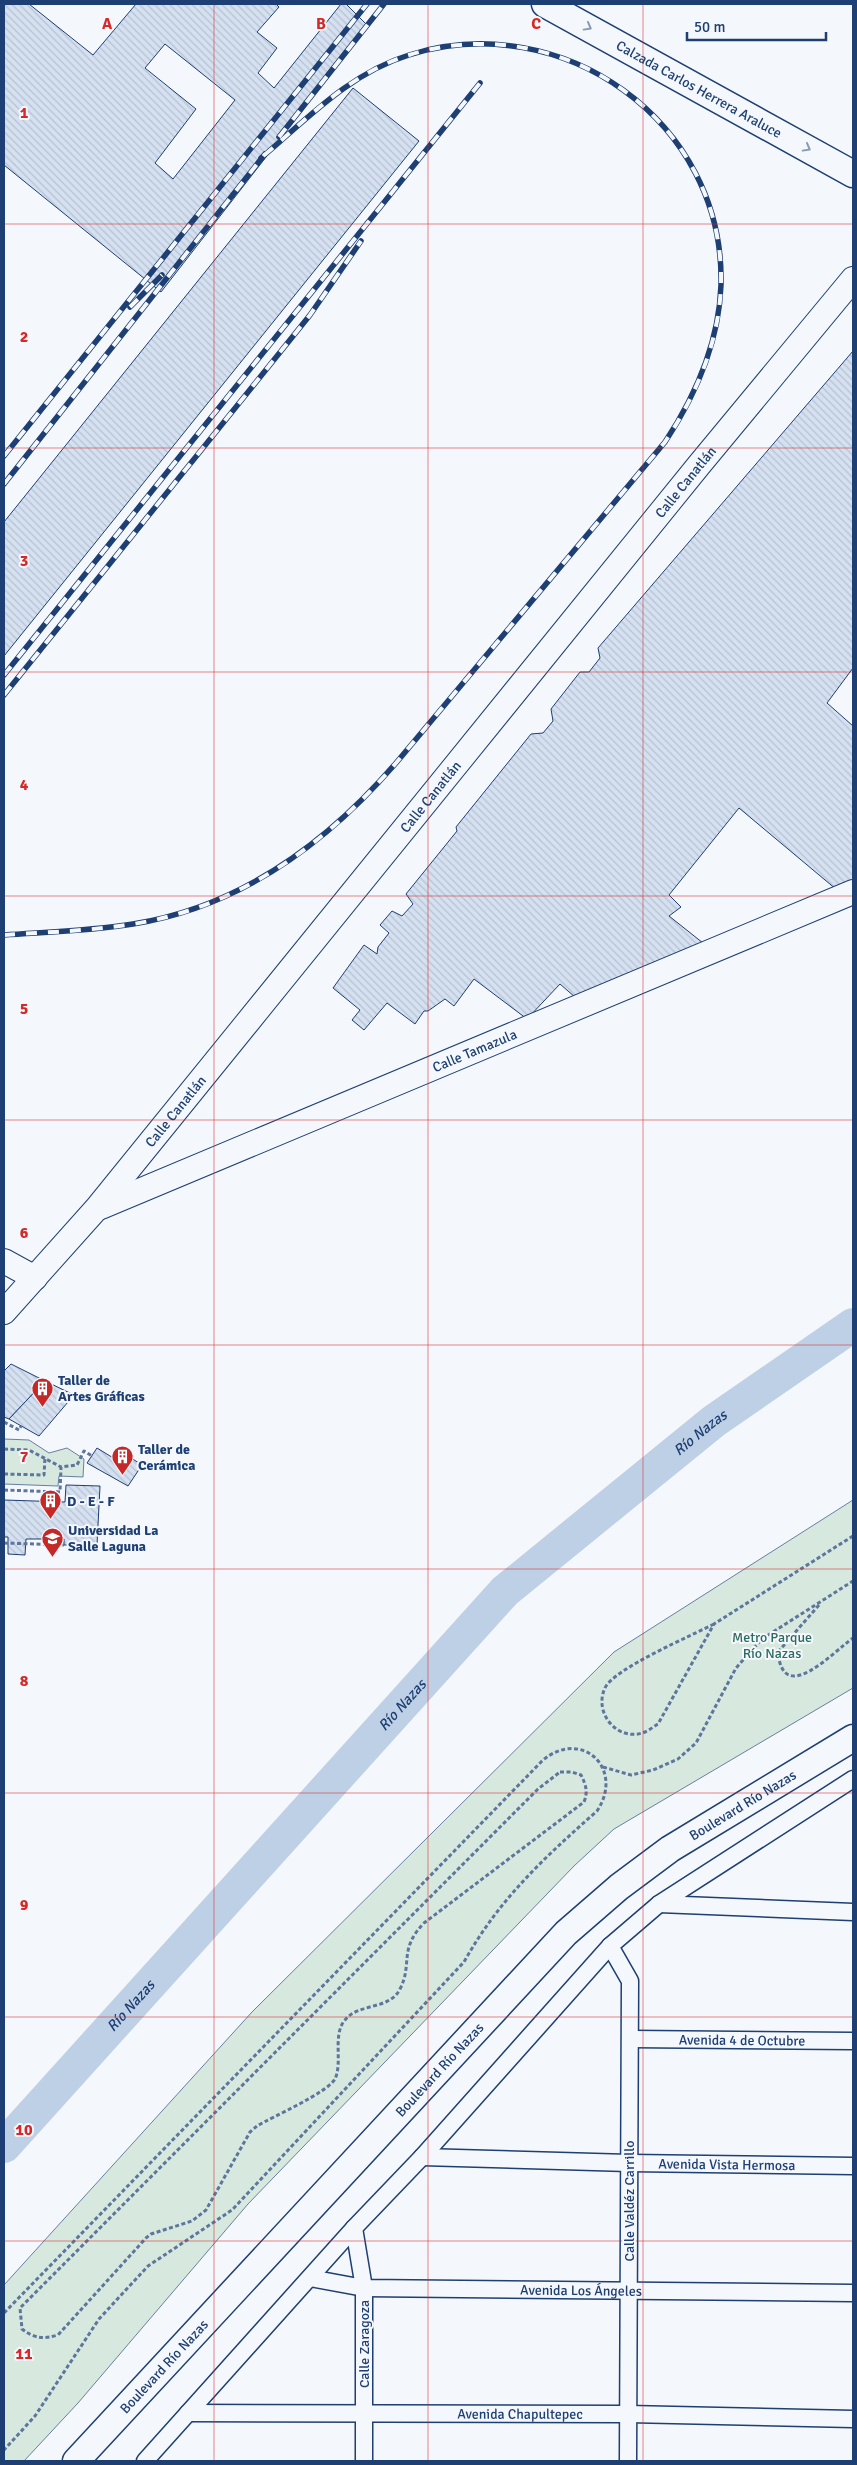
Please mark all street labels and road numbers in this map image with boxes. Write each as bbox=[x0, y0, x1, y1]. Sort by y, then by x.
street label: Calzada Carlos Herrera Araluce bbox=[613, 37, 785, 142]
street label: Calle Canatlán bbox=[652, 443, 720, 522]
street label: Calle Canatlán bbox=[397, 758, 465, 836]
street label: Calle Tamazula bbox=[430, 1026, 520, 1076]
street label: Calle Canatlán bbox=[142, 1072, 210, 1151]
street label: Boulevard Río Nazas bbox=[686, 1767, 799, 1844]
street label: Boulevard Río Nazas bbox=[392, 2019, 487, 2120]
street label: Avenida 4 de Octubre bbox=[679, 2031, 805, 2050]
street label: Calle Valdéz Carrillo bbox=[621, 2141, 638, 2261]
street label: Avenida Vista Hermosa bbox=[658, 2155, 796, 2174]
street label: Avenida Los Ángeles bbox=[520, 2282, 642, 2300]
street label: Calle Zaragoza bbox=[356, 2300, 373, 2388]
street label: Boulevard Río Nazas bbox=[116, 2316, 212, 2417]
street label: Avenida Chapultepec bbox=[457, 2406, 583, 2423]

